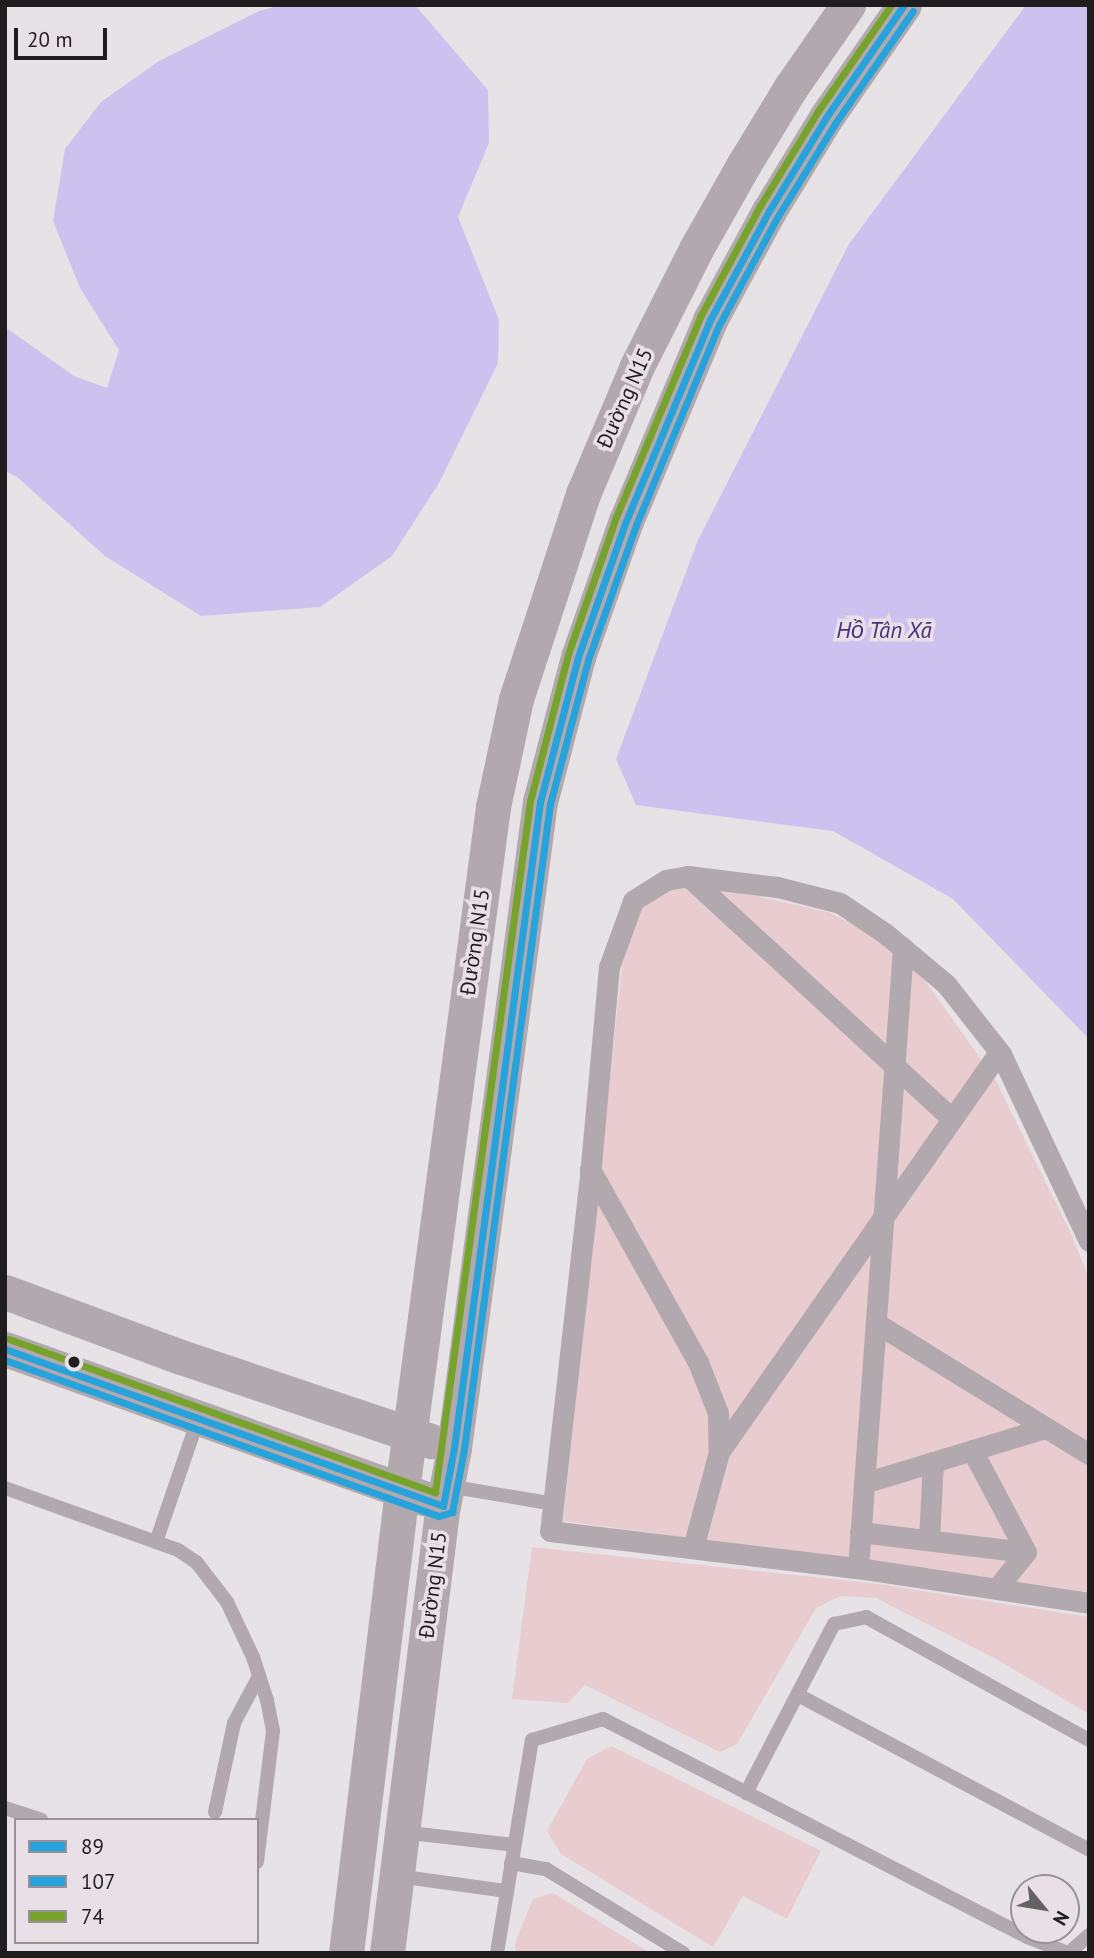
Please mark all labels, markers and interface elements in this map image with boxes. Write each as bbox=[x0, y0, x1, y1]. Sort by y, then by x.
scale bar bbox=[18, 14, 110, 58]
text: 20 m bbox=[27, 26, 73, 53]
street label: Đường N15 bbox=[592, 344, 658, 452]
water label: Hồ Tân Xã bbox=[836, 616, 932, 644]
street label: Đường N15 bbox=[455, 887, 495, 997]
unlabelled marker bbox=[67, 1355, 81, 1369]
street label: Đường N15 bbox=[414, 1530, 452, 1640]
legend bbox=[14, 1818, 259, 1944]
text: 89 bbox=[81, 1833, 104, 1860]
text: 107 bbox=[81, 1868, 115, 1895]
north arrow bbox=[1010, 1874, 1080, 1944]
text: 74 bbox=[81, 1903, 104, 1930]
text: N bbox=[1048, 1907, 1075, 1930]

